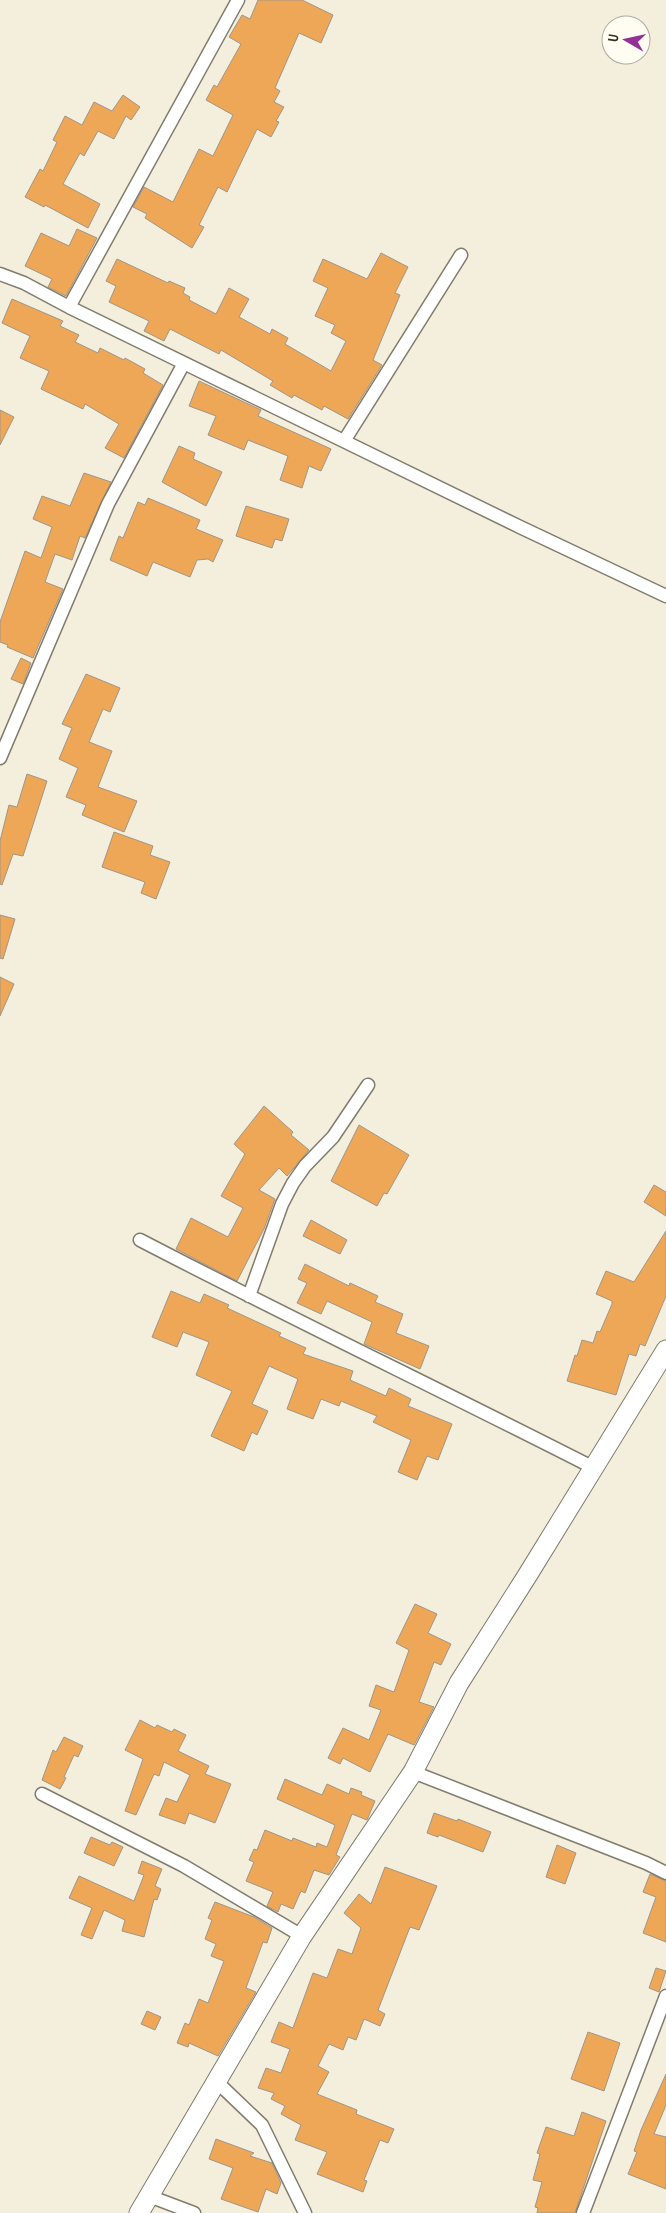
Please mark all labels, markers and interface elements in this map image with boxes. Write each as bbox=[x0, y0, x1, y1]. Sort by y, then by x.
north arrow bbox=[601, 15, 651, 65]
text: U bbox=[604, 33, 623, 43]

